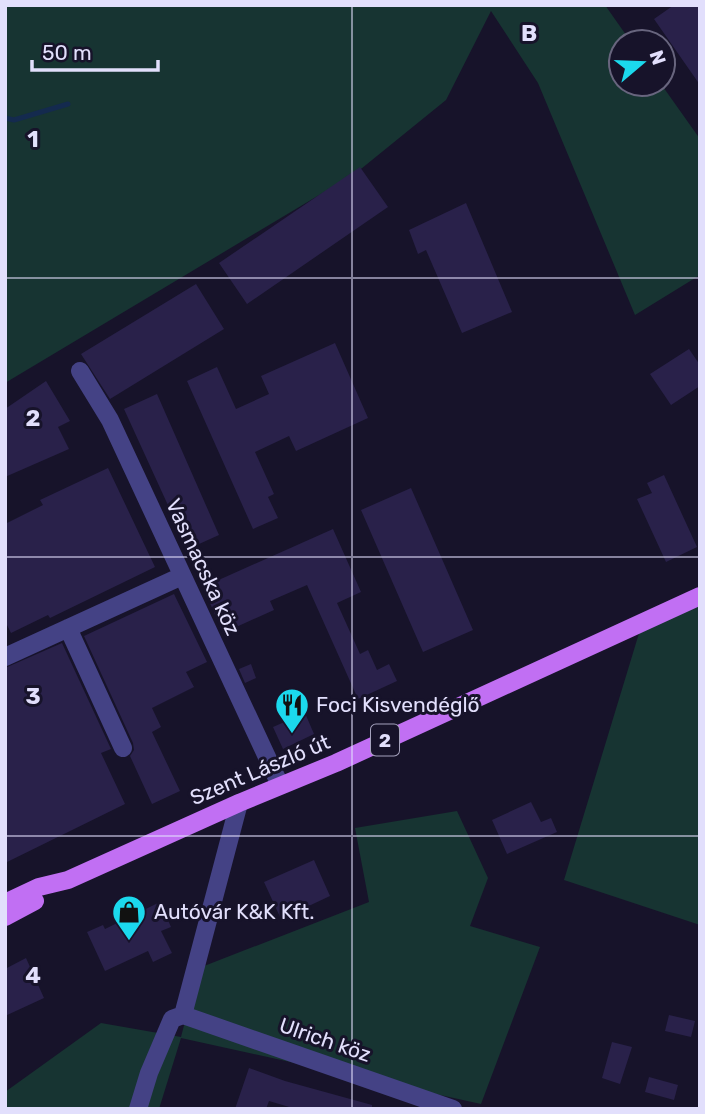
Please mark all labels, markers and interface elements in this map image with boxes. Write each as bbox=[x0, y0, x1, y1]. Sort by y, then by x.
text: B bbox=[521, 19, 537, 47]
scale bar bbox=[32, 28, 158, 72]
north arrow bbox=[607, 28, 677, 98]
text: 50 m bbox=[42, 40, 92, 65]
text: N bbox=[645, 47, 671, 68]
text: 1 bbox=[27, 125, 39, 153]
text: 2 bbox=[26, 404, 40, 432]
street label: Vasmacska köz bbox=[161, 495, 246, 639]
text: 3 bbox=[25, 682, 41, 710]
restaurant icon: Foci Kisvendéglő bbox=[273, 686, 311, 735]
place label: Foci Kisvendéglő bbox=[316, 692, 480, 717]
road number: 2 bbox=[371, 724, 399, 755]
street label: Szent László út bbox=[186, 729, 333, 810]
shop icon: Autóvár K&K Kft. bbox=[110, 893, 148, 942]
place label: Autóvár K&K Kft. bbox=[154, 899, 314, 924]
text: 4 bbox=[25, 961, 41, 989]
street label: Ulrich köz bbox=[276, 1012, 374, 1067]

